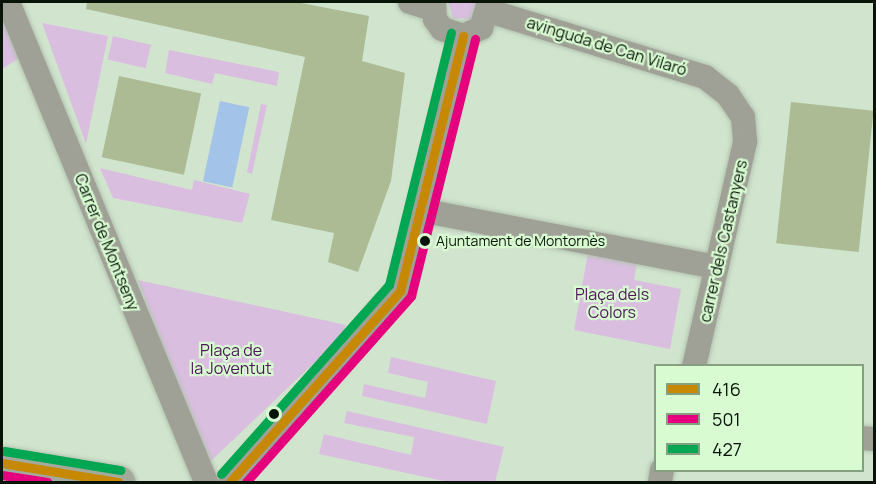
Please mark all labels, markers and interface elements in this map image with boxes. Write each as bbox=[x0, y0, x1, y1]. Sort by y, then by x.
street label: avinguda de Can Vilaró bbox=[525, 13, 689, 79]
street label: carrer dels Castanyers bbox=[695, 158, 751, 324]
street label: Carrer de Montseny bbox=[71, 171, 143, 313]
place label: Ajuntament de Montornès bbox=[436, 233, 605, 249]
marker: Ajuntament de Montornès bbox=[419, 235, 431, 247]
park label: Plaça dels Colors bbox=[575, 284, 649, 322]
park label: Plaça de la Joventut bbox=[190, 340, 272, 378]
legend bbox=[654, 364, 864, 472]
text: 416 bbox=[712, 377, 741, 401]
text: 501 bbox=[712, 407, 740, 431]
unlabelled marker bbox=[268, 408, 280, 420]
text: 427 bbox=[712, 437, 742, 461]

